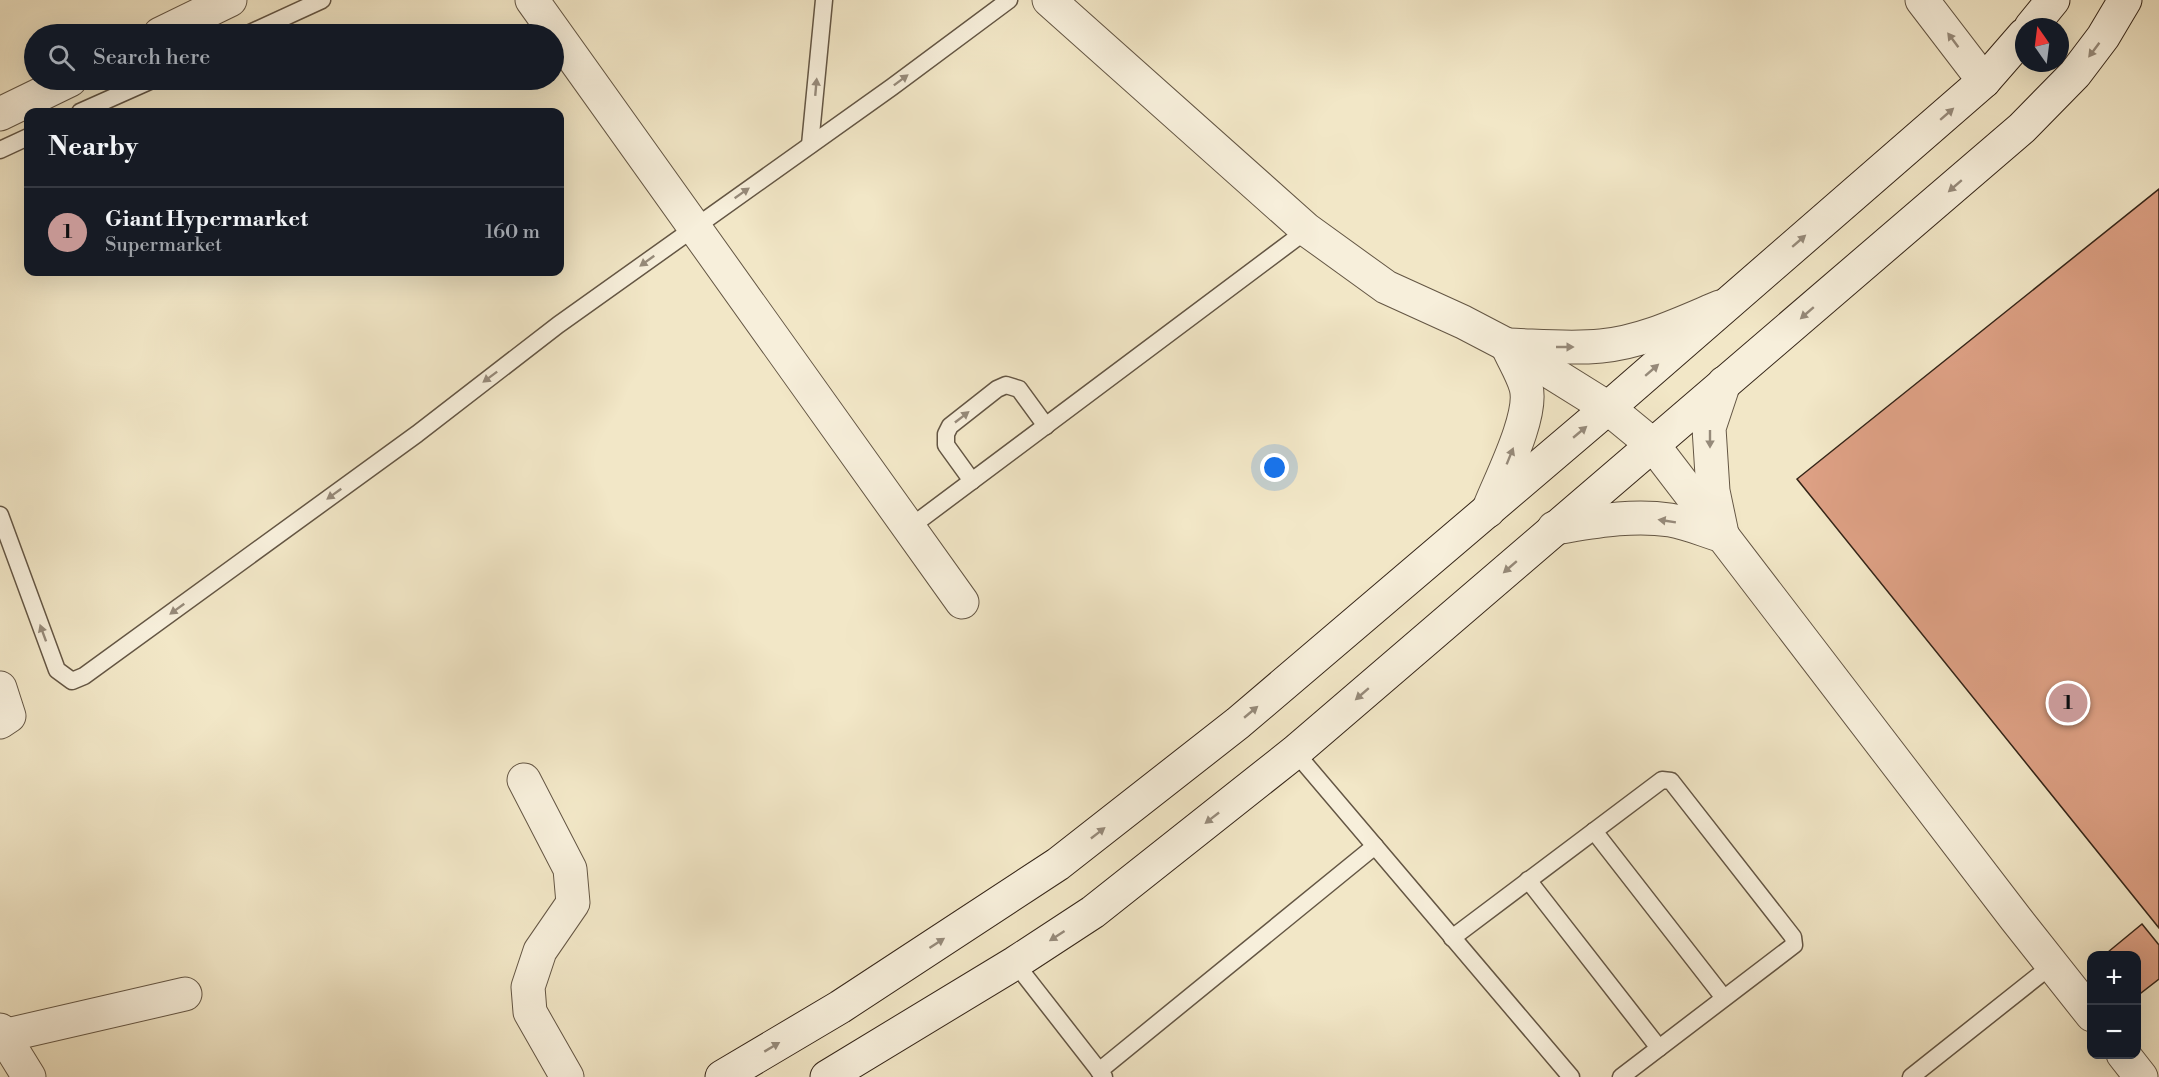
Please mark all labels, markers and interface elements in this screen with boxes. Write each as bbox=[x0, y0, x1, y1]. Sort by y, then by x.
north arrow bbox=[2015, 18, 2069, 72]
search box bbox=[24, 24, 564, 90]
one-way arrow bbox=[1948, 33, 1960, 48]
icon: search bbox=[45, 41, 78, 74]
one-way arrow bbox=[2088, 42, 2100, 57]
text: Search here bbox=[93, 44, 210, 71]
one-way arrow bbox=[893, 74, 909, 86]
one-way arrow bbox=[811, 77, 821, 96]
one-way arrow bbox=[1939, 107, 1954, 120]
text: Nearby bbox=[48, 131, 138, 163]
one-way arrow bbox=[1948, 179, 1963, 192]
one-way arrow bbox=[734, 187, 750, 199]
text: Giant Hypermarket bbox=[105, 206, 308, 233]
text: 1 bbox=[63, 220, 72, 245]
text: 160 m bbox=[485, 220, 540, 245]
text: Supermarket bbox=[105, 233, 222, 258]
one-way arrow bbox=[1791, 235, 1807, 248]
one-way arrow bbox=[640, 255, 656, 267]
one-way arrow bbox=[1799, 306, 1815, 319]
one-way arrow bbox=[1555, 342, 1574, 352]
one-way arrow bbox=[1644, 363, 1660, 376]
one-way arrow bbox=[483, 371, 498, 383]
one-way arrow bbox=[954, 411, 969, 423]
one-way arrow bbox=[1572, 426, 1587, 439]
one-way arrow bbox=[1705, 430, 1714, 449]
one-way arrow bbox=[1505, 447, 1515, 465]
your location bbox=[1260, 453, 1289, 482]
one-way arrow bbox=[327, 488, 343, 500]
one-way arrow bbox=[1657, 516, 1676, 525]
one-way arrow bbox=[1502, 560, 1518, 573]
one-way arrow bbox=[169, 603, 185, 615]
one-way arrow bbox=[38, 624, 48, 642]
pin: 1 bbox=[2048, 680, 2088, 726]
one-way arrow bbox=[1355, 687, 1370, 700]
one-way arrow bbox=[1243, 706, 1259, 719]
one-way arrow bbox=[1204, 812, 1220, 825]
one-way arrow bbox=[1090, 826, 1106, 839]
one-way arrow bbox=[1049, 930, 1065, 942]
one-way arrow bbox=[929, 938, 946, 949]
map controls bbox=[2087, 951, 2141, 1059]
button: + bbox=[2087, 951, 2141, 1005]
button: − bbox=[2087, 1005, 2141, 1059]
one-way arrow bbox=[764, 1042, 780, 1053]

